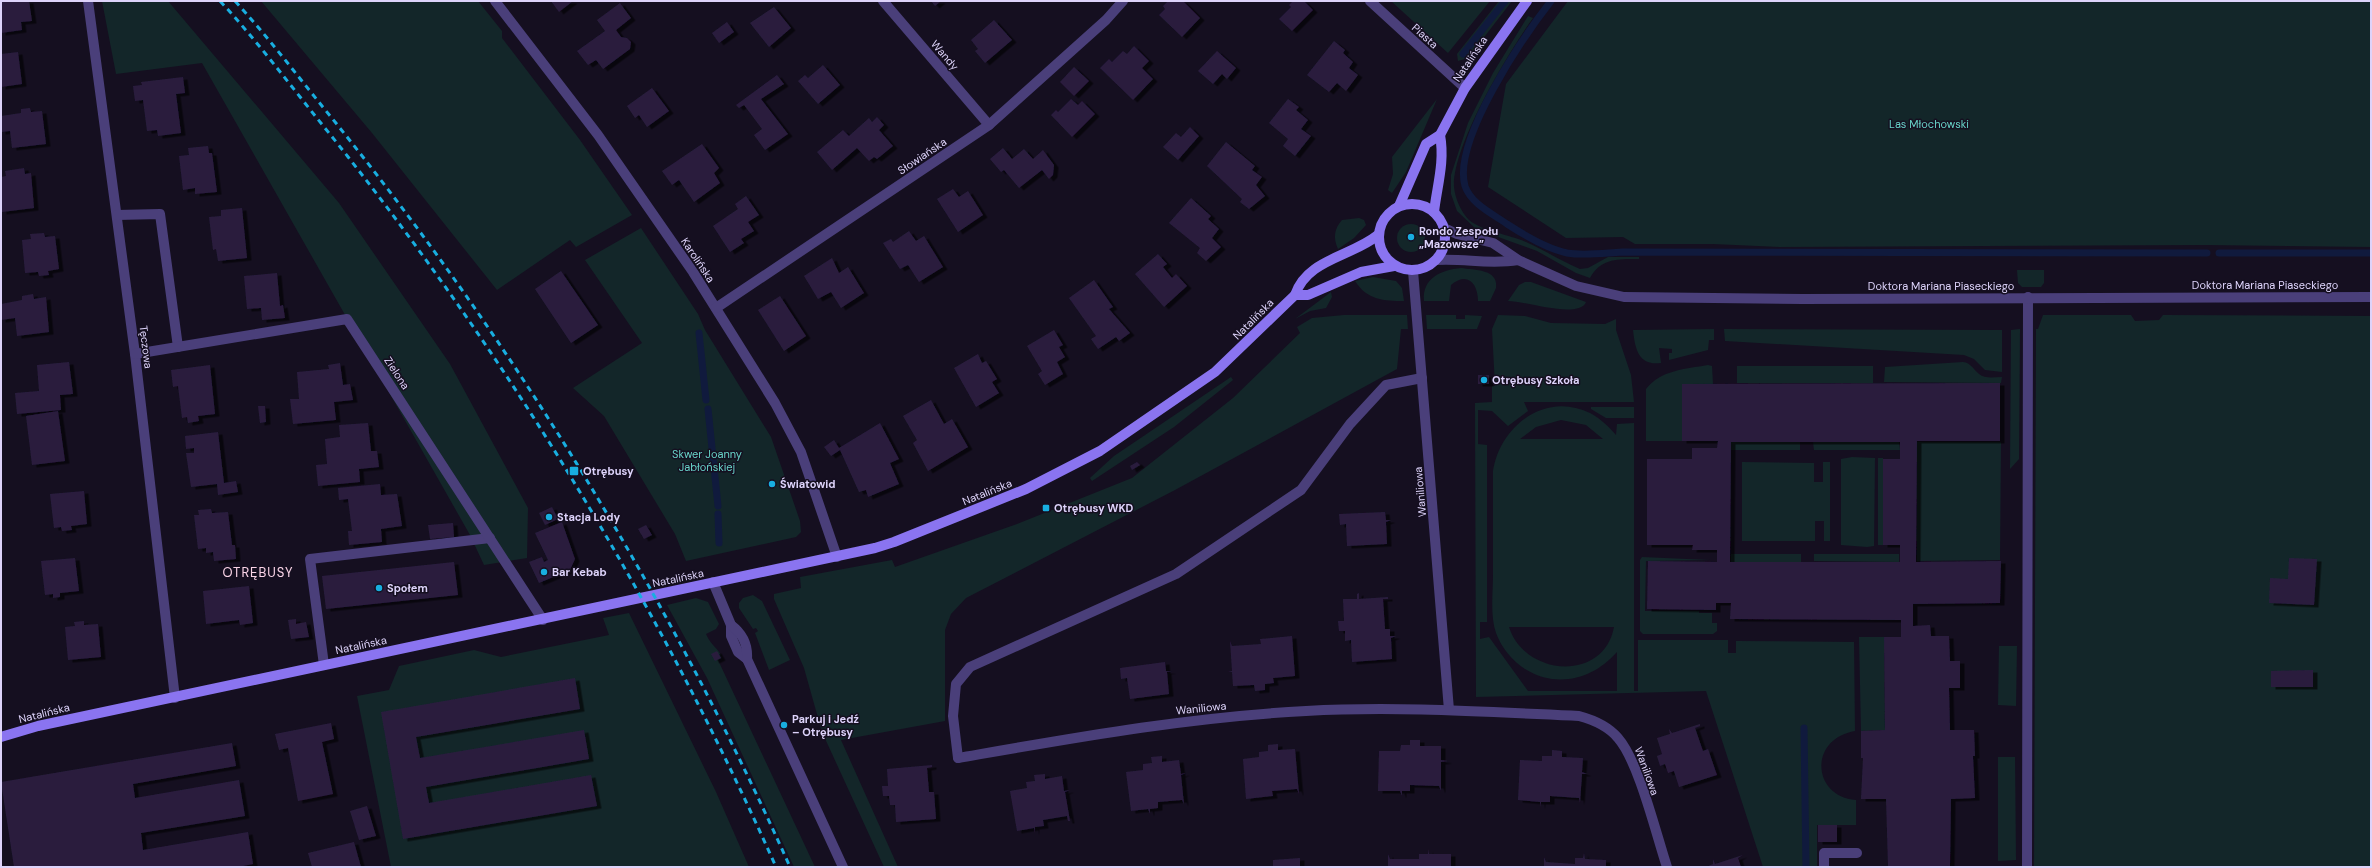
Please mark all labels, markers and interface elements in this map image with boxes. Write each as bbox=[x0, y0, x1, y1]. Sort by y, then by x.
street label: Piasta bbox=[1409, 21, 1441, 51]
street label: Natalińska bbox=[1450, 33, 1490, 85]
street label: Wandy bbox=[928, 37, 962, 73]
park label: Las Młochowski bbox=[1889, 117, 1969, 131]
street label: Słowiańska bbox=[895, 135, 949, 177]
place label: Rondo Zespołu „Mazowsze” bbox=[1419, 224, 1499, 251]
marker: Rondo Zespołu „Mazowsze” bbox=[1406, 232, 1416, 242]
street label: Karolińska bbox=[678, 235, 718, 285]
street label: Doktora Mariana Piaseckiego bbox=[2192, 278, 2338, 292]
street label: Doktora Mariana Piaseckiego bbox=[1868, 279, 2014, 293]
street label: Natalińska bbox=[1230, 296, 1276, 342]
street label: Tęczowa bbox=[136, 325, 156, 369]
street label: Zielona bbox=[381, 354, 413, 392]
place label: Otrębusy Szkoła bbox=[1492, 373, 1580, 387]
marker: Otrębusy Szkoła bbox=[1479, 375, 1489, 385]
park label: Skwer Joanny Jabłońskiej bbox=[672, 447, 742, 474]
place label: Otrębusy bbox=[583, 464, 634, 478]
marker: Otrębusy bbox=[568, 465, 580, 477]
street label: Waniliowa bbox=[1411, 466, 1429, 518]
street label: Natalińska bbox=[960, 476, 1014, 508]
place label: Światowid bbox=[780, 477, 835, 491]
marker: Światowid bbox=[767, 479, 777, 489]
place label: Otrębusy WKD bbox=[1054, 501, 1134, 515]
marker: Otrębusy WKD bbox=[1041, 503, 1051, 513]
place label: Stacja Lody bbox=[557, 510, 620, 524]
marker: Stacja Lody bbox=[544, 512, 554, 522]
district label: OTRĘBUSY bbox=[223, 564, 294, 581]
place label: Bar Kebab bbox=[552, 565, 607, 579]
street label: Natalińska bbox=[651, 566, 705, 590]
marker: Bar Kebab bbox=[539, 567, 549, 577]
place label: Społem bbox=[387, 581, 428, 595]
marker: Społem bbox=[374, 583, 384, 593]
street label: Natalińska bbox=[334, 633, 388, 657]
street label: Waniliowa bbox=[1175, 698, 1227, 718]
street label: Natalińska bbox=[17, 700, 71, 726]
place label: Parkuj i Jedź – Otrębusy bbox=[792, 712, 859, 739]
marker: Parkuj i Jedź – Otrębusy bbox=[779, 720, 789, 730]
street label: Waniliowa bbox=[1632, 745, 1662, 797]

